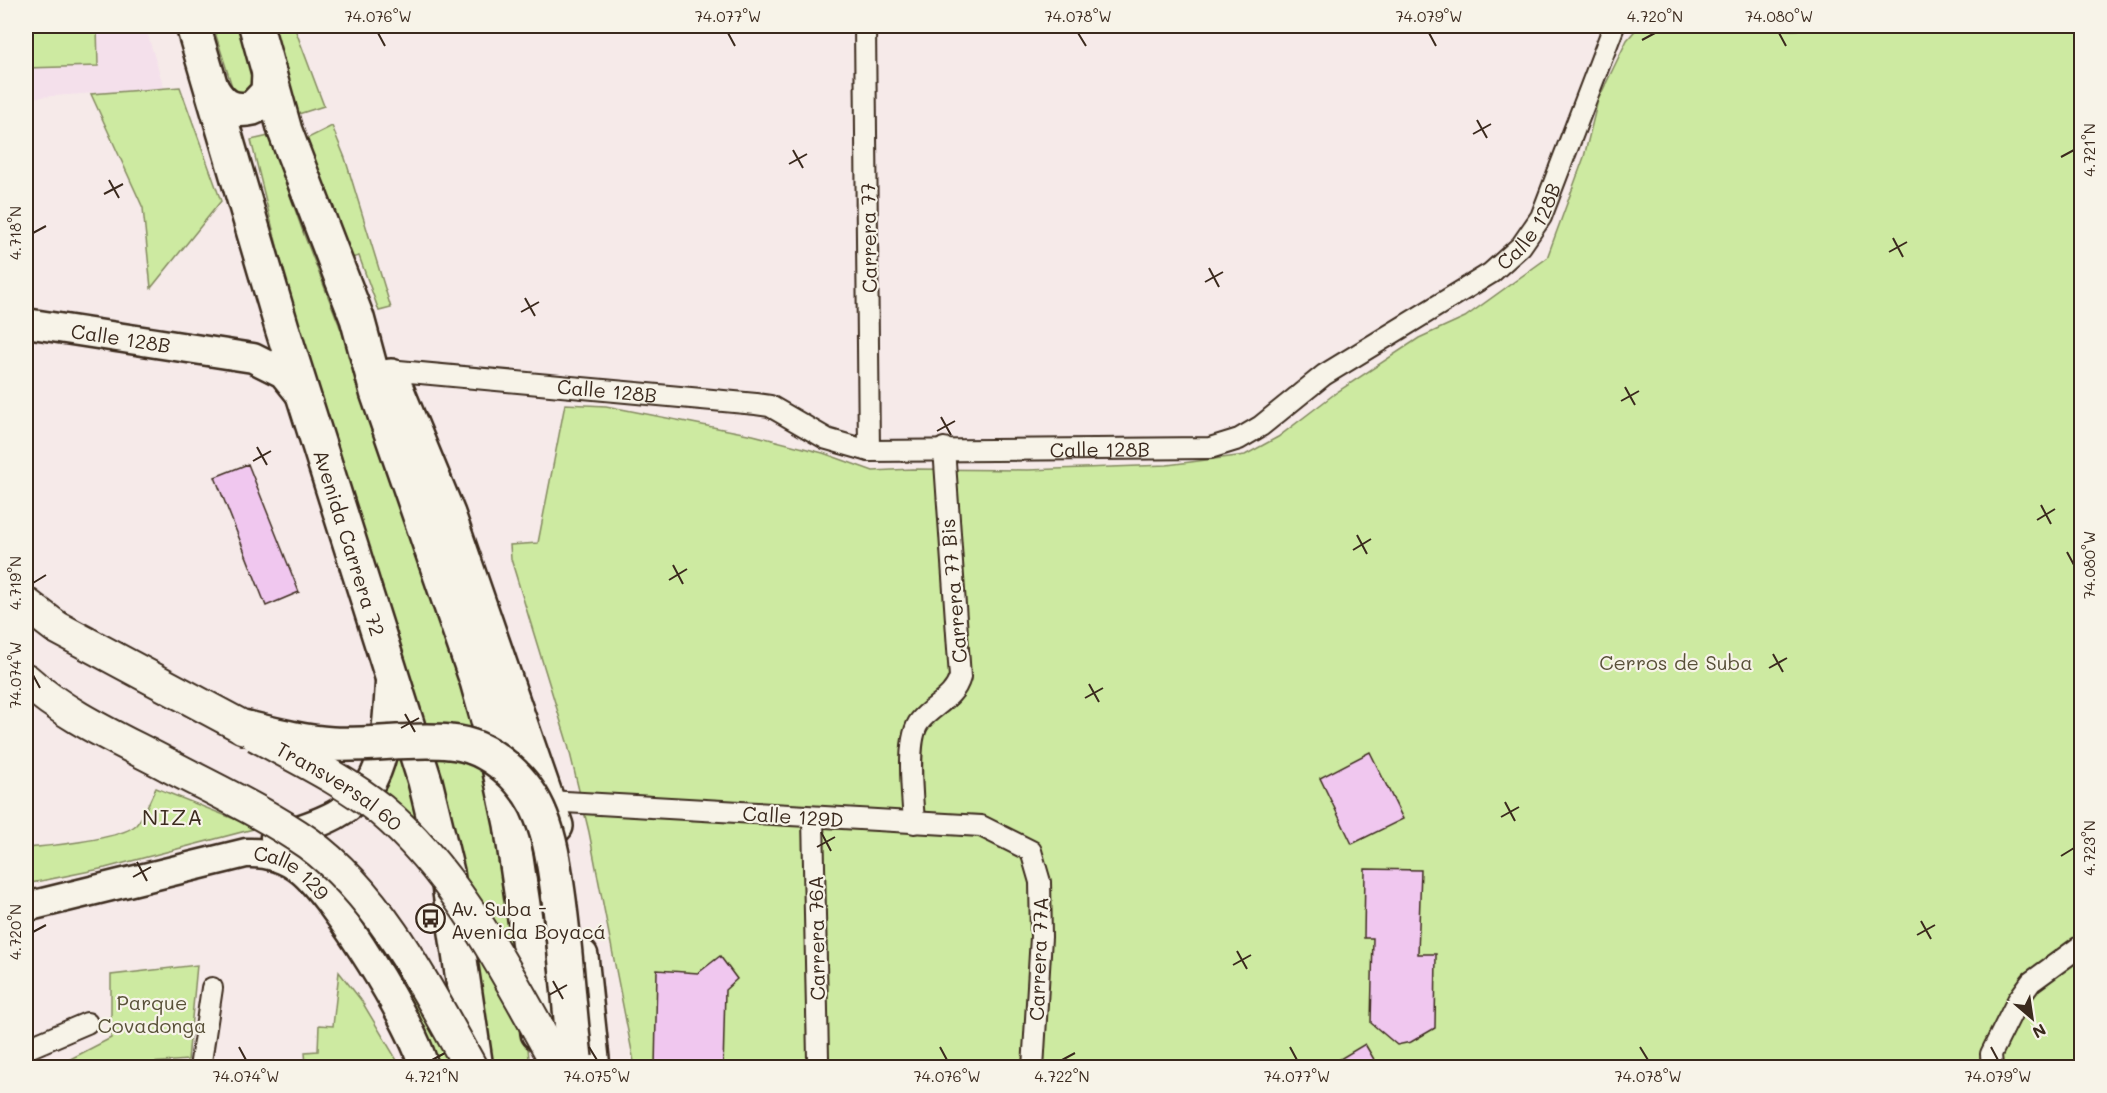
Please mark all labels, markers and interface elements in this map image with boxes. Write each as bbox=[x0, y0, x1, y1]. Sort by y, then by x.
text: 74.076°W bbox=[344, 6, 412, 26]
text: 74.077°W bbox=[695, 6, 761, 26]
text: 74.078°W bbox=[1044, 6, 1112, 26]
text: 74.079°W bbox=[1396, 6, 1463, 26]
text: 4.720°N bbox=[1627, 6, 1683, 26]
text: 74.080°W bbox=[1745, 6, 1813, 26]
text: 4.721°N bbox=[2079, 123, 2099, 177]
street label: Calle 128B bbox=[1490, 179, 1566, 275]
street label: Carrera 77 bbox=[854, 183, 882, 293]
text: 4.718°N bbox=[5, 206, 25, 260]
street label: Calle 128B bbox=[69, 317, 172, 358]
street label: Calle 128B bbox=[556, 373, 658, 408]
street label: Calle 128B bbox=[1050, 436, 1150, 462]
street label: Avenida Carrera 72 bbox=[308, 446, 391, 639]
street label: Carrera 77 Bis bbox=[934, 518, 972, 664]
text: 74.080°W bbox=[2079, 531, 2099, 599]
text: 4.719°N bbox=[5, 556, 25, 610]
text: 74.074°W bbox=[5, 642, 25, 708]
park label: Cerros de Suba bbox=[1599, 649, 1753, 675]
street label: Transversal 60 bbox=[272, 735, 408, 836]
street label: Calle 129D bbox=[742, 800, 844, 832]
district label: NIZA bbox=[142, 802, 204, 831]
text: 4.723°N bbox=[2079, 820, 2099, 876]
street label: Calle 129 bbox=[252, 840, 336, 905]
street label: Carrera 76A bbox=[802, 875, 830, 1001]
place label: Av. Suba - Avenida Boyacá bbox=[451, 895, 606, 944]
street label: Carrera 77A bbox=[1023, 896, 1053, 1022]
bus stop icon: Av. Suba - Avenida Boyacá bbox=[414, 903, 446, 935]
text: 4.720°N bbox=[5, 904, 25, 960]
north arrow bbox=[2002, 988, 2062, 1048]
park label: Parque Covadonga bbox=[98, 989, 206, 1038]
text: N bbox=[2029, 1019, 2050, 1044]
text: 74.074°W bbox=[213, 1066, 279, 1086]
text: 4.721°N bbox=[405, 1066, 459, 1086]
text: 74.075°W bbox=[564, 1066, 630, 1086]
text: 74.076°W bbox=[913, 1066, 981, 1086]
text: 4.722°N bbox=[1034, 1066, 1090, 1086]
text: 74.077°W bbox=[1264, 1066, 1330, 1086]
text: 74.078°W bbox=[1614, 1066, 1682, 1086]
text: 74.079°W bbox=[1965, 1066, 2032, 1086]

